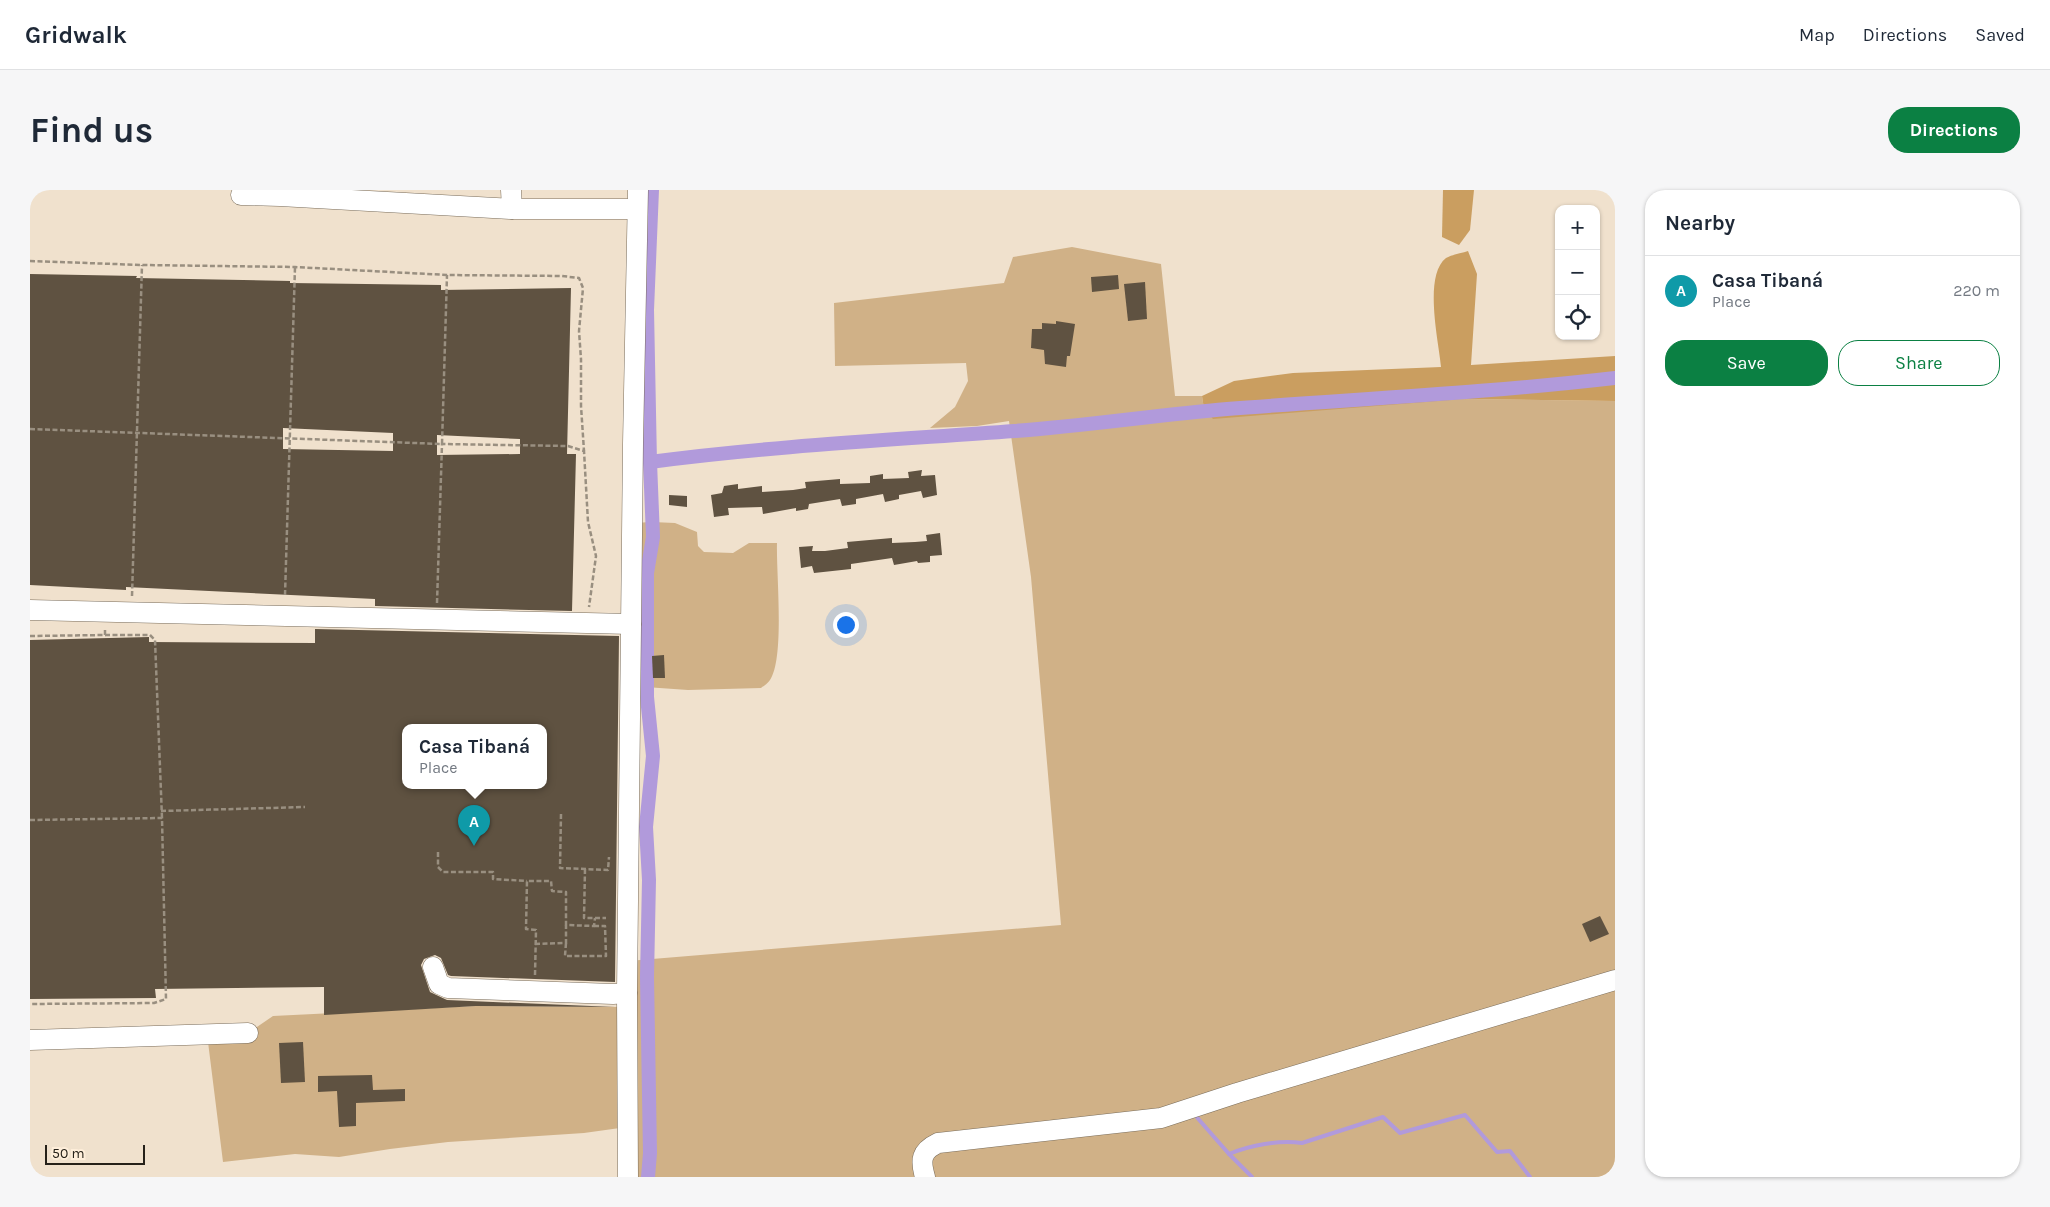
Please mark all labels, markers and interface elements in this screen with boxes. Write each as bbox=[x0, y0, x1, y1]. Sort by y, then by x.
text: Gridwalk bbox=[25, 21, 127, 49]
text: Map bbox=[1799, 24, 1835, 46]
text: Directions bbox=[1863, 24, 1947, 46]
text: Saved bbox=[1975, 24, 2025, 46]
button: Directions bbox=[1888, 107, 2020, 153]
text: Find us bbox=[30, 110, 153, 151]
map controls bbox=[1555, 205, 1600, 340]
button: + bbox=[1555, 205, 1600, 250]
text: Nearby bbox=[1665, 211, 1735, 235]
button: − bbox=[1555, 250, 1600, 295]
text: Casa Tibaná bbox=[1712, 270, 1823, 292]
text: A bbox=[1676, 281, 1686, 300]
text: 220 m bbox=[1953, 281, 2000, 300]
text: Place bbox=[1712, 292, 1751, 311]
button: locate bbox=[1555, 295, 1600, 340]
button: Save bbox=[1665, 340, 1828, 386]
button: Share bbox=[1838, 340, 2000, 386]
your location bbox=[833, 612, 859, 638]
popup bbox=[402, 724, 547, 789]
text: Casa Tibaná bbox=[419, 736, 530, 758]
text: Place bbox=[419, 758, 458, 777]
pin: A bbox=[458, 805, 490, 846]
scale bar bbox=[45, 1142, 145, 1165]
text: 50 m bbox=[52, 1145, 85, 1162]

